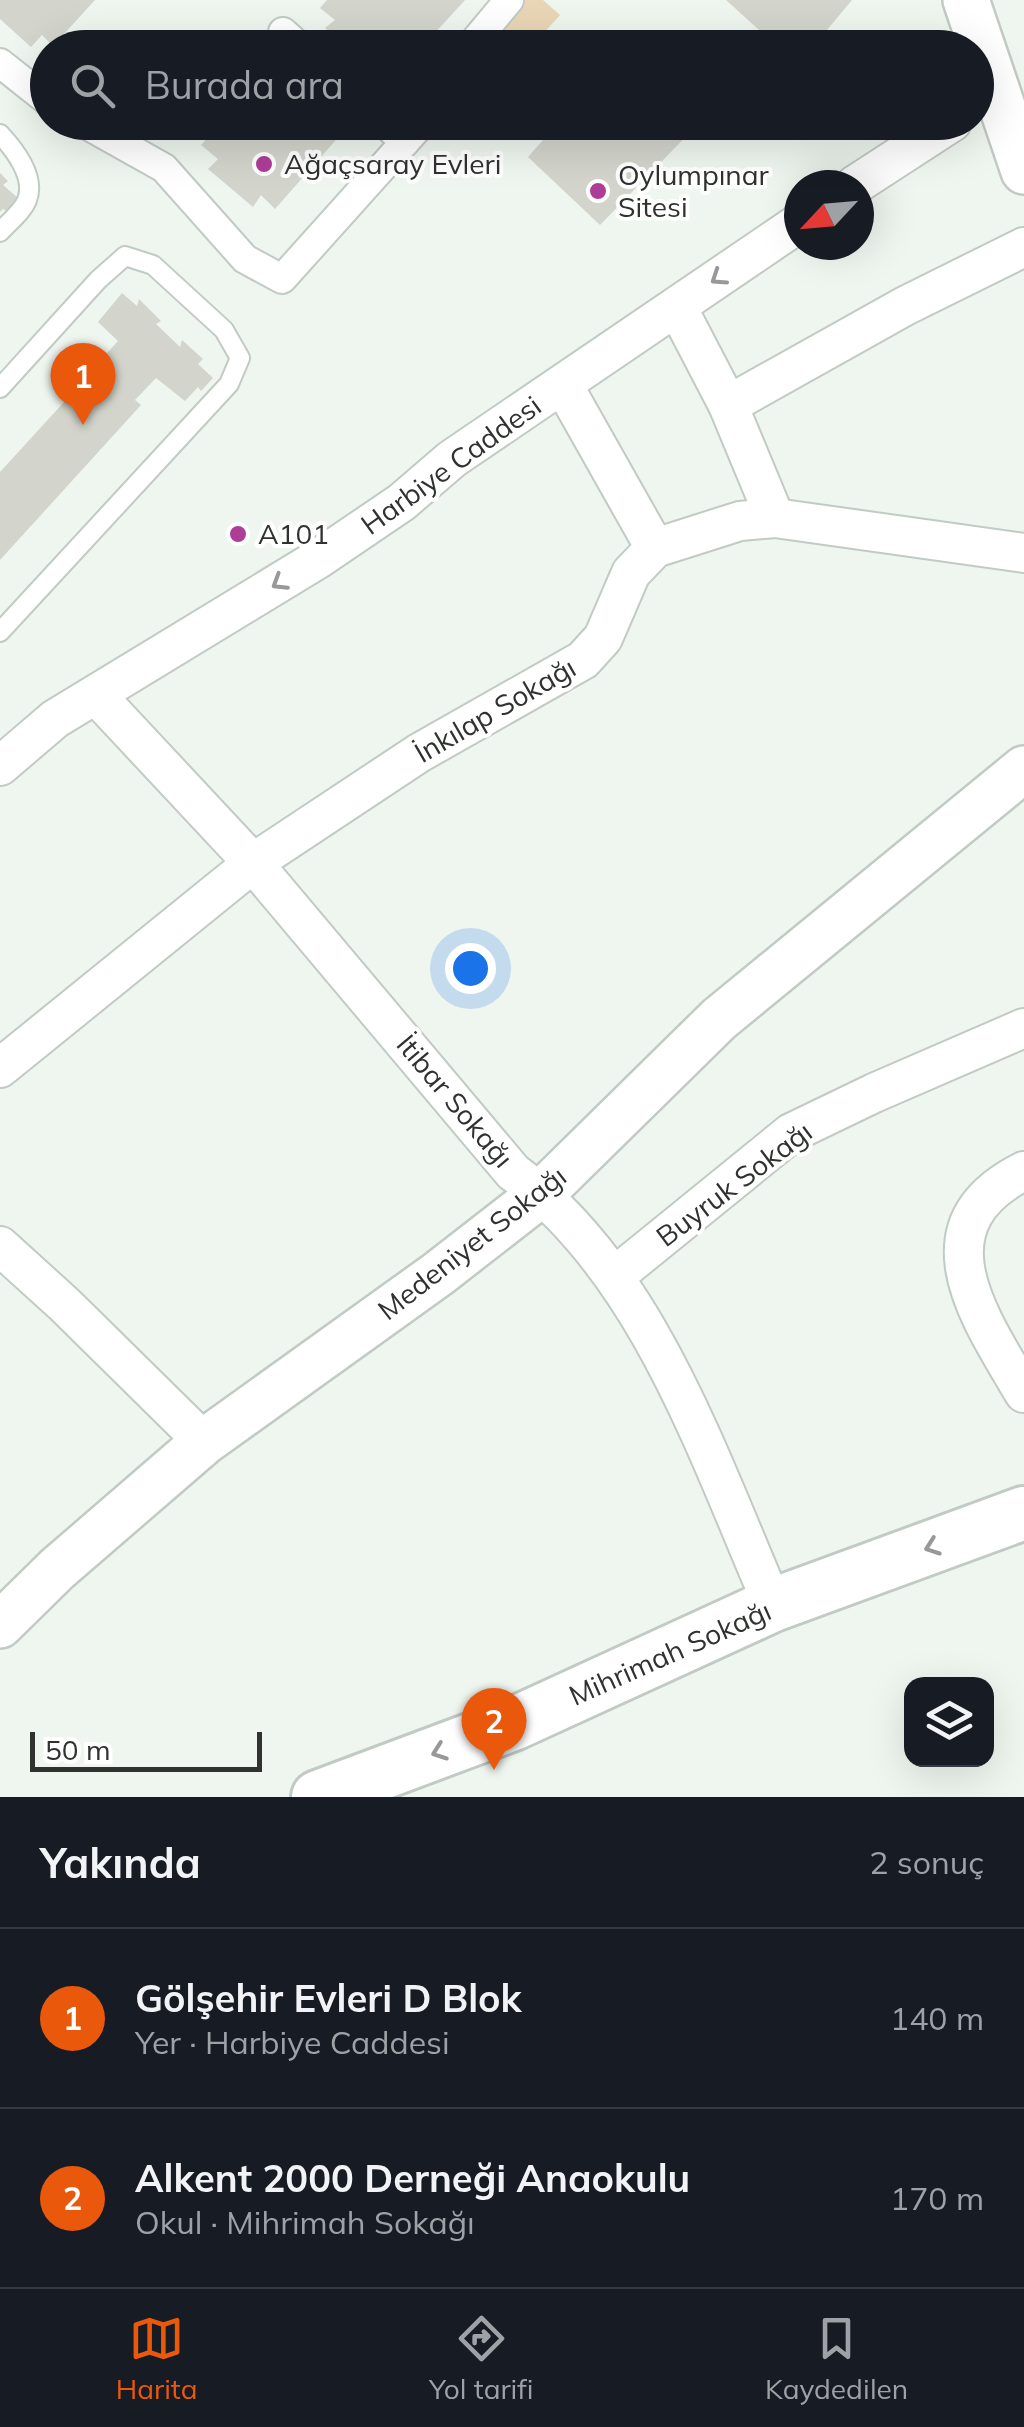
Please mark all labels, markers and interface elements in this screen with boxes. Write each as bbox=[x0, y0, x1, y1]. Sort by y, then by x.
search box bbox=[30, 30, 994, 140]
icon: search bbox=[65, 58, 120, 113]
text: Burada ara bbox=[145, 61, 344, 109]
place label: Ağaçsaray Evleri bbox=[284, 146, 501, 181]
marker: Ağaçsaray Evleri bbox=[253, 153, 275, 175]
place label: Oylumpınar Sitesi bbox=[618, 157, 770, 224]
north arrow bbox=[784, 170, 874, 260]
marker: Oylumpınar Sitesi bbox=[587, 180, 609, 202]
one-way arrow bbox=[711, 266, 730, 284]
pin: 1 bbox=[51, 342, 116, 425]
street label: Harbiye Caddesi bbox=[354, 388, 548, 542]
place label: A101 bbox=[258, 516, 329, 551]
marker: A101 bbox=[227, 523, 249, 545]
one-way arrow bbox=[272, 571, 290, 590]
street label: İnkılap Sokağı bbox=[408, 649, 582, 770]
your location bbox=[445, 943, 496, 994]
street label: İtibar Sokağı bbox=[390, 1027, 521, 1174]
street label: Buyruk Sokağı bbox=[649, 1114, 819, 1254]
street label: Medeniyet Sokağı bbox=[371, 1158, 573, 1327]
one-way arrow bbox=[925, 1535, 942, 1556]
street label: Mihrimah Sokağı bbox=[563, 1592, 776, 1713]
map controls bbox=[904, 1677, 994, 1767]
button: layers bbox=[904, 1677, 994, 1767]
pin: 2 bbox=[462, 1688, 526, 1770]
scale bar bbox=[30, 1727, 262, 1772]
text: 50 m bbox=[45, 1732, 111, 1767]
one-way arrow bbox=[431, 1740, 448, 1761]
text: Yakında bbox=[40, 1836, 201, 1889]
text: 2 sonuç bbox=[869, 1842, 984, 1882]
text: Gölşehir Evleri D Blok bbox=[135, 1974, 522, 2022]
text: 1 bbox=[63, 1998, 82, 2038]
text: 140 m bbox=[890, 1998, 984, 2038]
text: Yer · Harbiye Caddesi bbox=[135, 2022, 450, 2062]
text: Alkent 2000 Derneği Anaokulu bbox=[135, 2154, 690, 2202]
text: 2 bbox=[63, 2178, 82, 2218]
text: 170 m bbox=[890, 2178, 984, 2218]
text: Okul · Mihrimah Sokağı bbox=[135, 2202, 475, 2242]
tab: Harita bbox=[116, 2311, 197, 2406]
tab: Yol tarifi bbox=[429, 2311, 533, 2406]
tab: Kaydedilen bbox=[765, 2311, 908, 2406]

